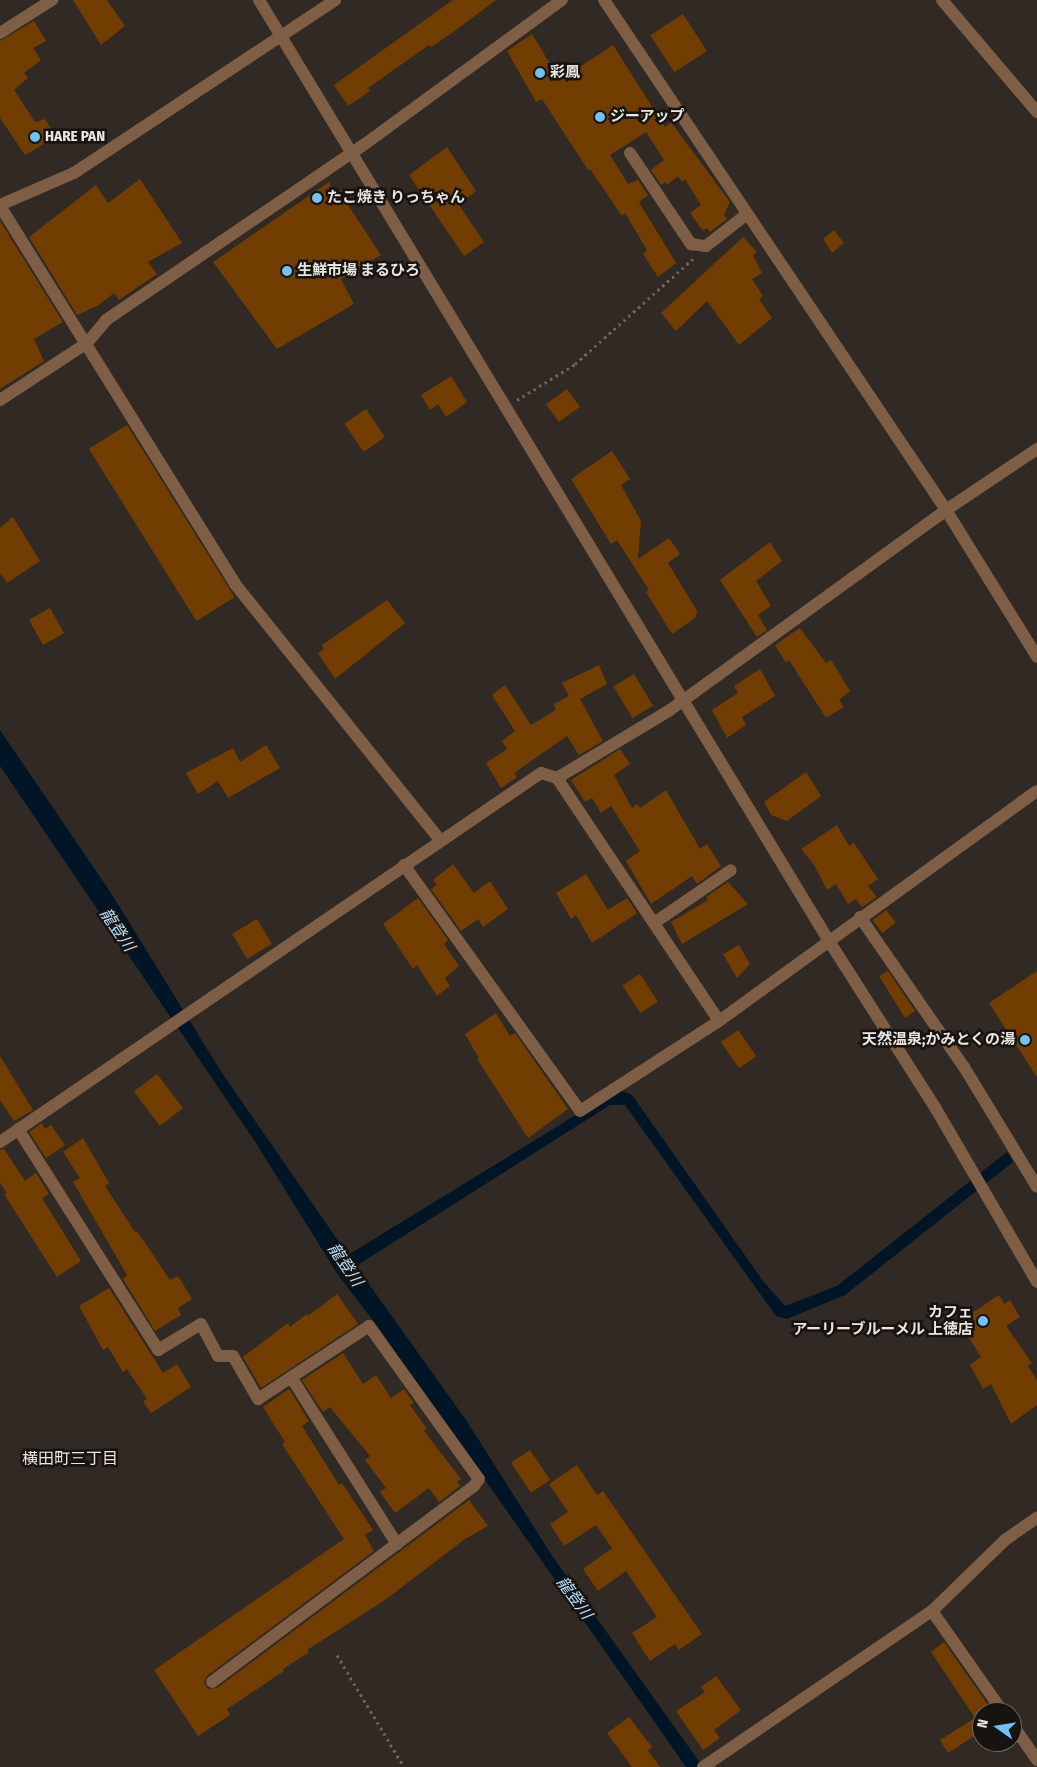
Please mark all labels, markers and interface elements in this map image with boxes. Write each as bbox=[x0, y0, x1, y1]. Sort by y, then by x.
place label: 彩鳳 bbox=[550, 64, 580, 82]
marker: 彩鳳 bbox=[534, 67, 546, 79]
place label: ジーアップ bbox=[610, 108, 685, 126]
marker: ジーアップ bbox=[594, 111, 606, 123]
place label: HARE PAN bbox=[45, 128, 105, 146]
marker: HARE PAN bbox=[29, 131, 41, 143]
place label: たこ焼き りっちゃん bbox=[327, 189, 465, 207]
marker: たこ焼き りっちゃん bbox=[311, 192, 323, 204]
place label: 生鮮市場 まるひろ bbox=[297, 262, 420, 280]
marker: 生鮮市場 まるひろ bbox=[281, 265, 293, 277]
water label: 龍登川 bbox=[96, 905, 138, 955]
place label: 天然温泉;かみとくの湯 bbox=[862, 1031, 1015, 1049]
marker: 天然温泉;かみとくの湯 bbox=[1019, 1034, 1031, 1046]
water label: 龍登川 bbox=[324, 1240, 366, 1290]
place label: カフェ アーリーブルーメル 上徳店 bbox=[791, 1303, 973, 1338]
marker: カフェ アーリーブルーメル 上徳店 bbox=[977, 1315, 989, 1327]
district label: 横田町三丁目 bbox=[22, 1449, 118, 1469]
water label: 龍登川 bbox=[552, 1573, 596, 1623]
north arrow bbox=[972, 1702, 1022, 1752]
text: N bbox=[974, 1718, 992, 1730]

